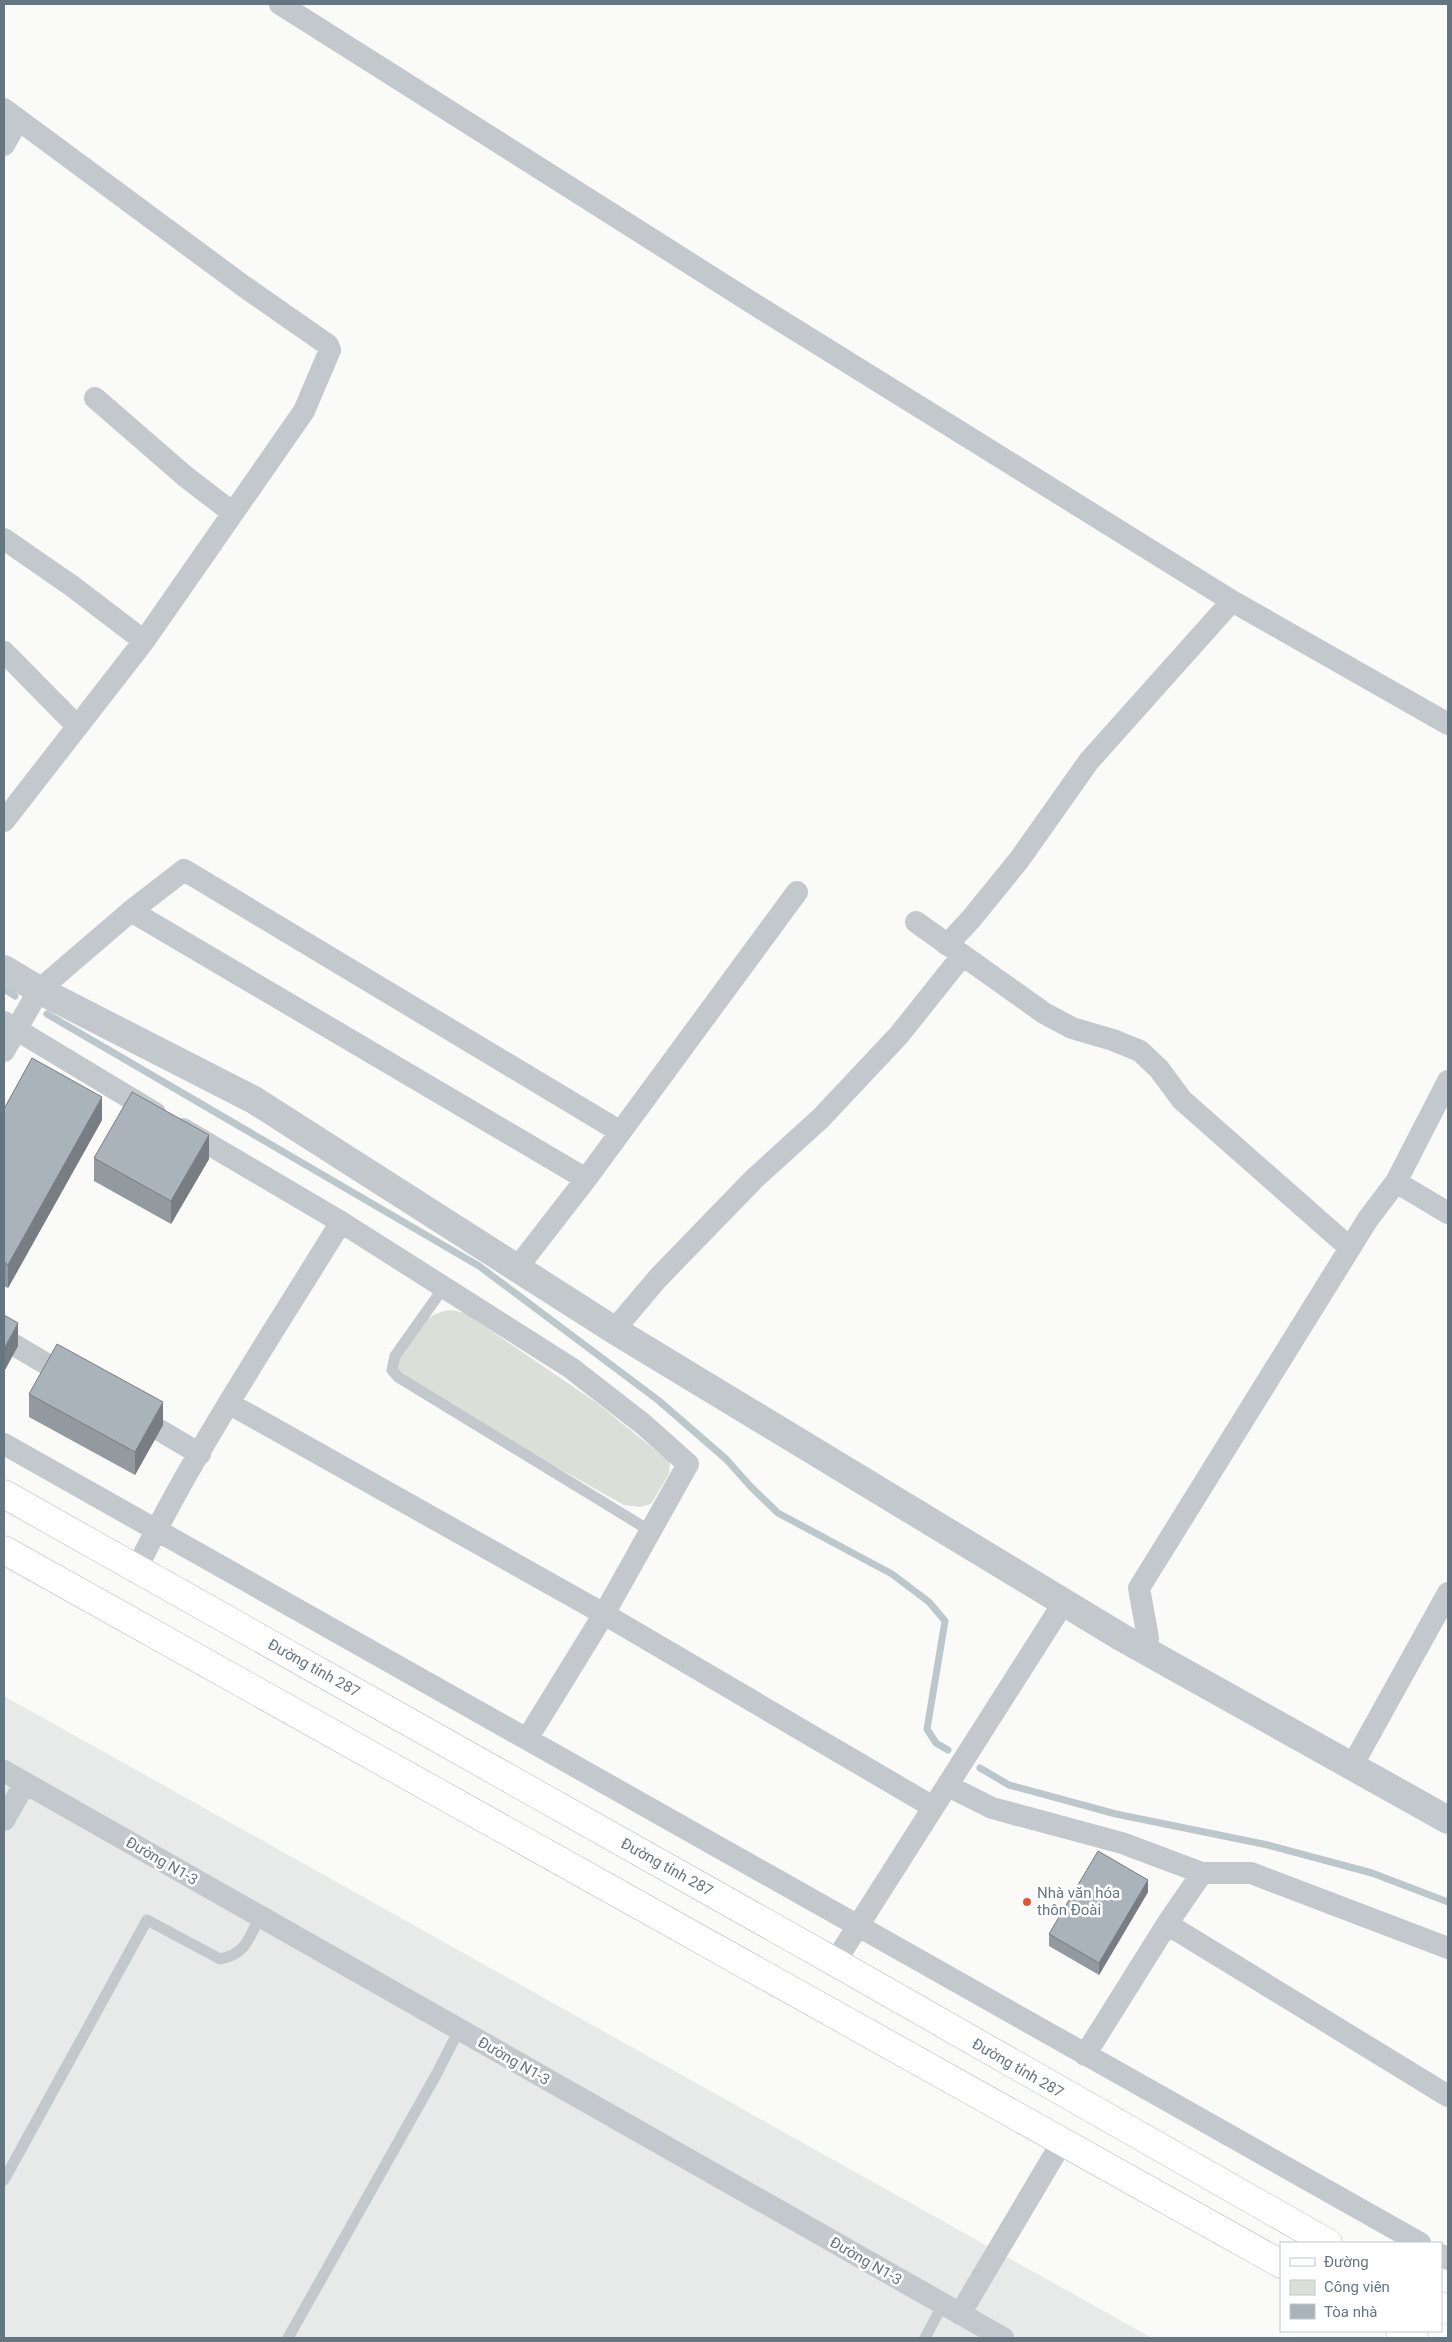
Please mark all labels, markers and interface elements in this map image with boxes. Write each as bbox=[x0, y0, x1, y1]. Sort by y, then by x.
street label: Đường tỉnh 287 bbox=[265, 1635, 363, 1701]
street label: Đường N1-3 bbox=[123, 1833, 201, 1889]
street label: Đường tỉnh 287 bbox=[618, 1834, 716, 1900]
place label: Nhà văn hóa thôn Đoài bbox=[1037, 1884, 1120, 1919]
marker: Nhà văn hóa thôn Đoài bbox=[1021, 1896, 1033, 1908]
street label: Đường N1-3 bbox=[475, 2033, 553, 2089]
street label: Đường tỉnh 287 bbox=[969, 2035, 1067, 2101]
street label: Đường N1-3 bbox=[827, 2233, 905, 2289]
legend bbox=[1280, 2242, 1442, 2332]
text: Đường bbox=[1324, 2253, 1369, 2271]
text: Công viên bbox=[1324, 2278, 1390, 2296]
text: Tòa nhà bbox=[1324, 2303, 1377, 2321]

